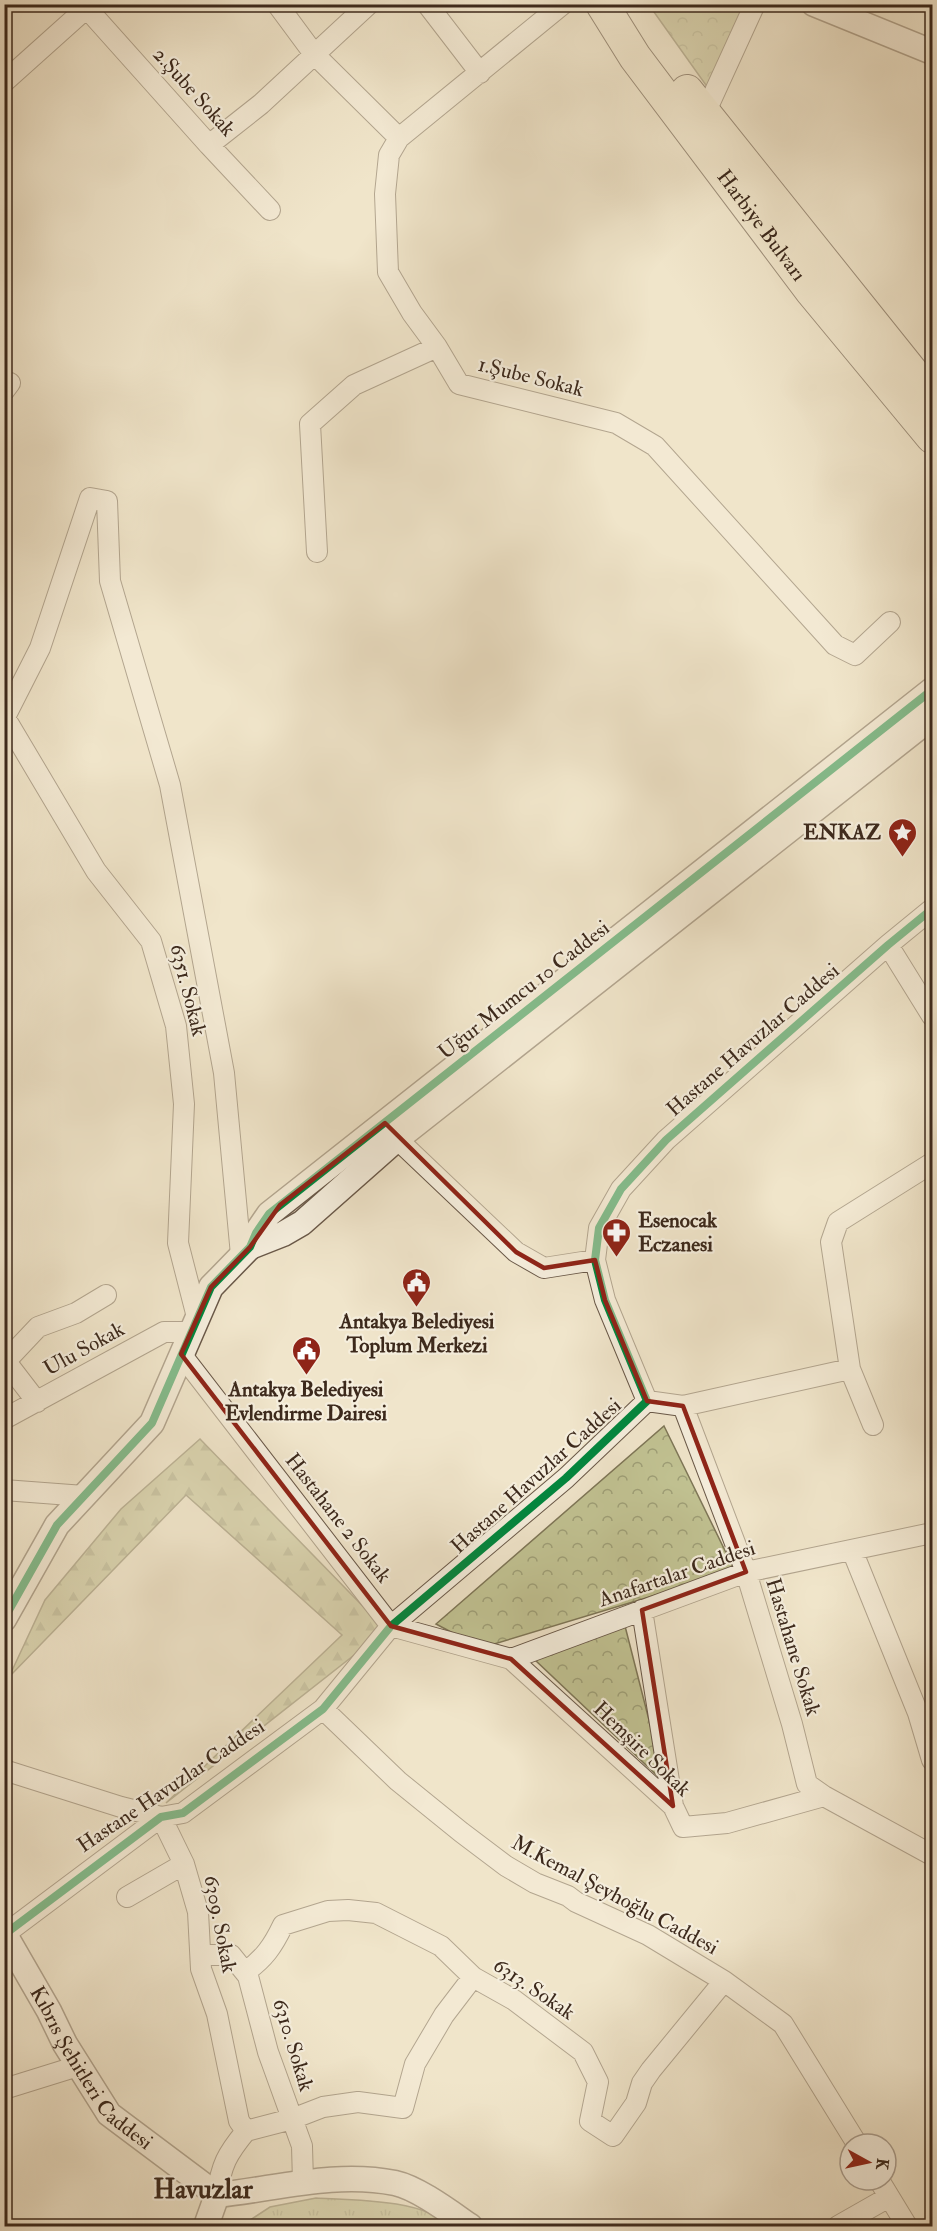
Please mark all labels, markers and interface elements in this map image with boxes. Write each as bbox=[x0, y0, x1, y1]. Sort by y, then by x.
street label: 2.Şube Sokak bbox=[147, 42, 241, 142]
street label: Harbiye Bulvarı bbox=[711, 164, 813, 287]
street label: 1.Şube Sokak bbox=[475, 351, 587, 403]
place icon: ENKAZ bbox=[886, 816, 918, 858]
place label: ENKAZ bbox=[803, 819, 881, 846]
street label: Uğur Mumcu 10 Caddesi bbox=[433, 914, 616, 1065]
street label: 6351. Sokak bbox=[164, 941, 212, 1039]
street label: Hastane Havuzlar Caddesi bbox=[661, 957, 845, 1123]
place label: Esenocak Eczanesi bbox=[638, 1207, 718, 1258]
pharmacy icon: Esenocak Eczanesi bbox=[601, 1216, 633, 1258]
public building icon: Antakya Belediyesi Toplum Merkezi bbox=[401, 1266, 433, 1308]
place label: Antakya Belediyesi Toplum Merkezi bbox=[339, 1308, 495, 1359]
street label: Ulu Sokak bbox=[39, 1316, 129, 1382]
public building icon: Antakya Belediyesi Evlendirme Dairesi bbox=[290, 1334, 322, 1376]
place label: Antakya Belediyesi Evlendirme Dairesi bbox=[225, 1376, 388, 1427]
street label: Hastane Havuzlar Caddesi bbox=[445, 1392, 627, 1560]
street label: Hastahane 2 Sokak bbox=[279, 1448, 397, 1588]
street label: Anafartalar Caddesi bbox=[594, 1534, 759, 1614]
street label: Hastahane Sokak bbox=[759, 1575, 827, 1719]
street label: Hemşire Sokak bbox=[587, 1696, 697, 1802]
street label: Hastane Havuzlar Caddesi bbox=[72, 1713, 270, 1859]
street label: M.Kemal Şeyhoğlu Caddesi bbox=[507, 1829, 723, 1961]
street label: 6309. Sokak bbox=[197, 1873, 243, 1975]
street label: 6313. Sokak bbox=[488, 1952, 580, 2026]
street label: Kıbrıs Şehitleri Caddesi bbox=[24, 1981, 158, 2156]
street label: 6310. Sokak bbox=[266, 1995, 320, 2095]
north arrow bbox=[838, 2132, 898, 2192]
text: K bbox=[871, 2157, 893, 2172]
district label: Havuzlar bbox=[153, 2173, 254, 2206]

